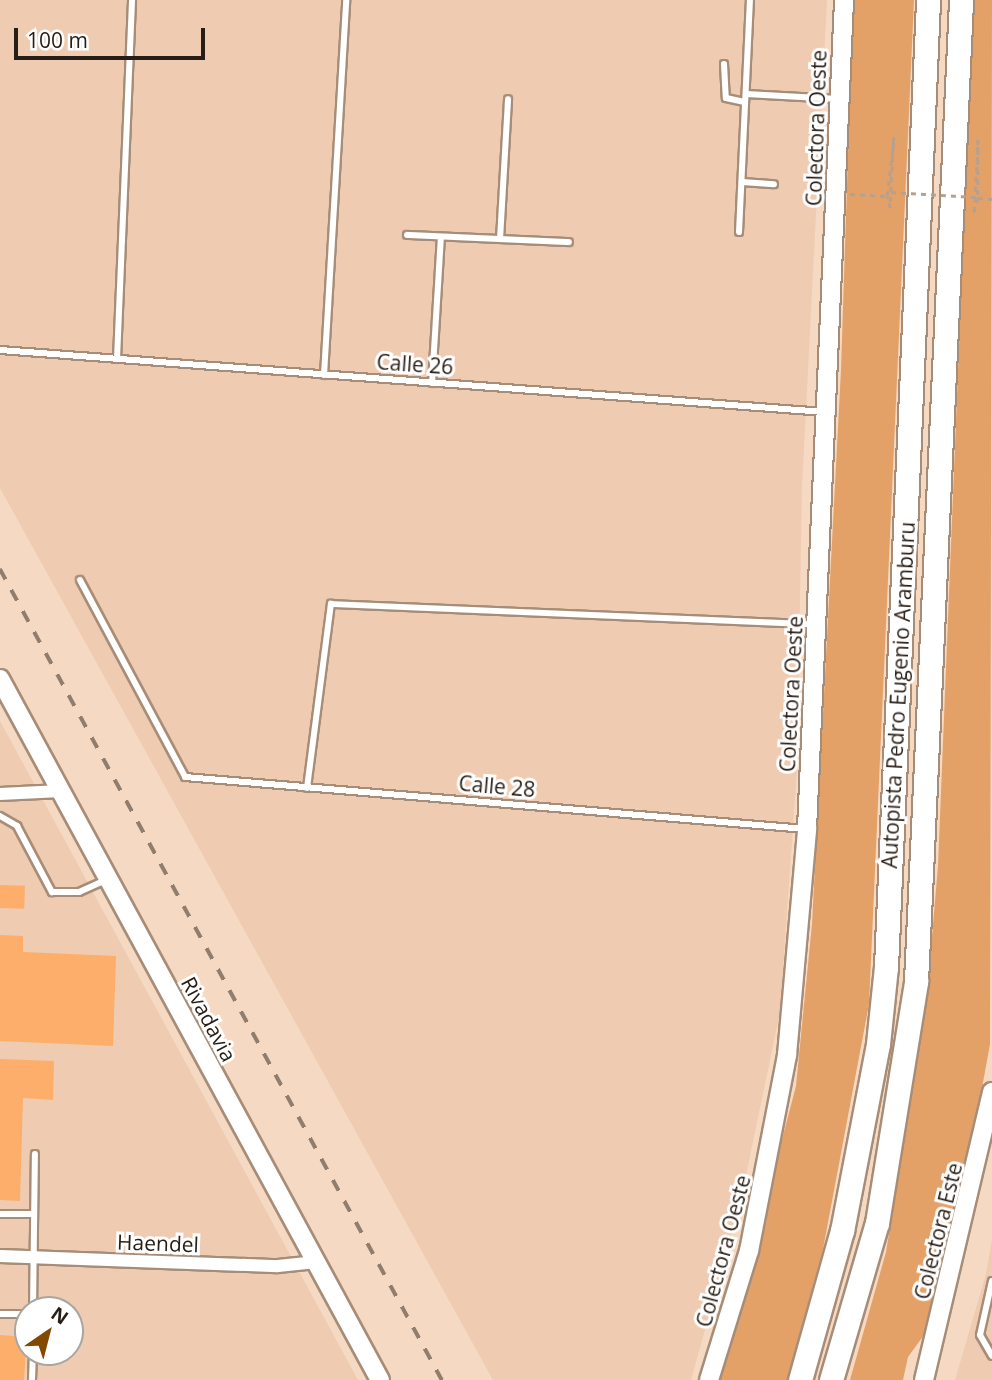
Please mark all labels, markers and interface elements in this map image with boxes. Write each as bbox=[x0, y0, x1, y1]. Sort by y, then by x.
scale bar bbox=[18, 14, 208, 58]
text: 100 m bbox=[27, 26, 88, 54]
street label: Colectora Oeste bbox=[801, 49, 831, 207]
street label: Calle 26 bbox=[376, 349, 454, 379]
street label: Autopista Pedro Eugenio Aramburu bbox=[876, 521, 920, 869]
street label: Colectora Oeste bbox=[774, 615, 808, 773]
street label: Calle 28 bbox=[458, 770, 536, 802]
street label: Rivadavia bbox=[176, 972, 242, 1066]
street label: Colectora Este bbox=[909, 1160, 967, 1302]
street label: Colectora Oeste bbox=[691, 1172, 755, 1330]
street label: Haendel bbox=[117, 1229, 199, 1257]
north arrow bbox=[14, 1296, 84, 1366]
text: N bbox=[46, 1300, 74, 1331]

